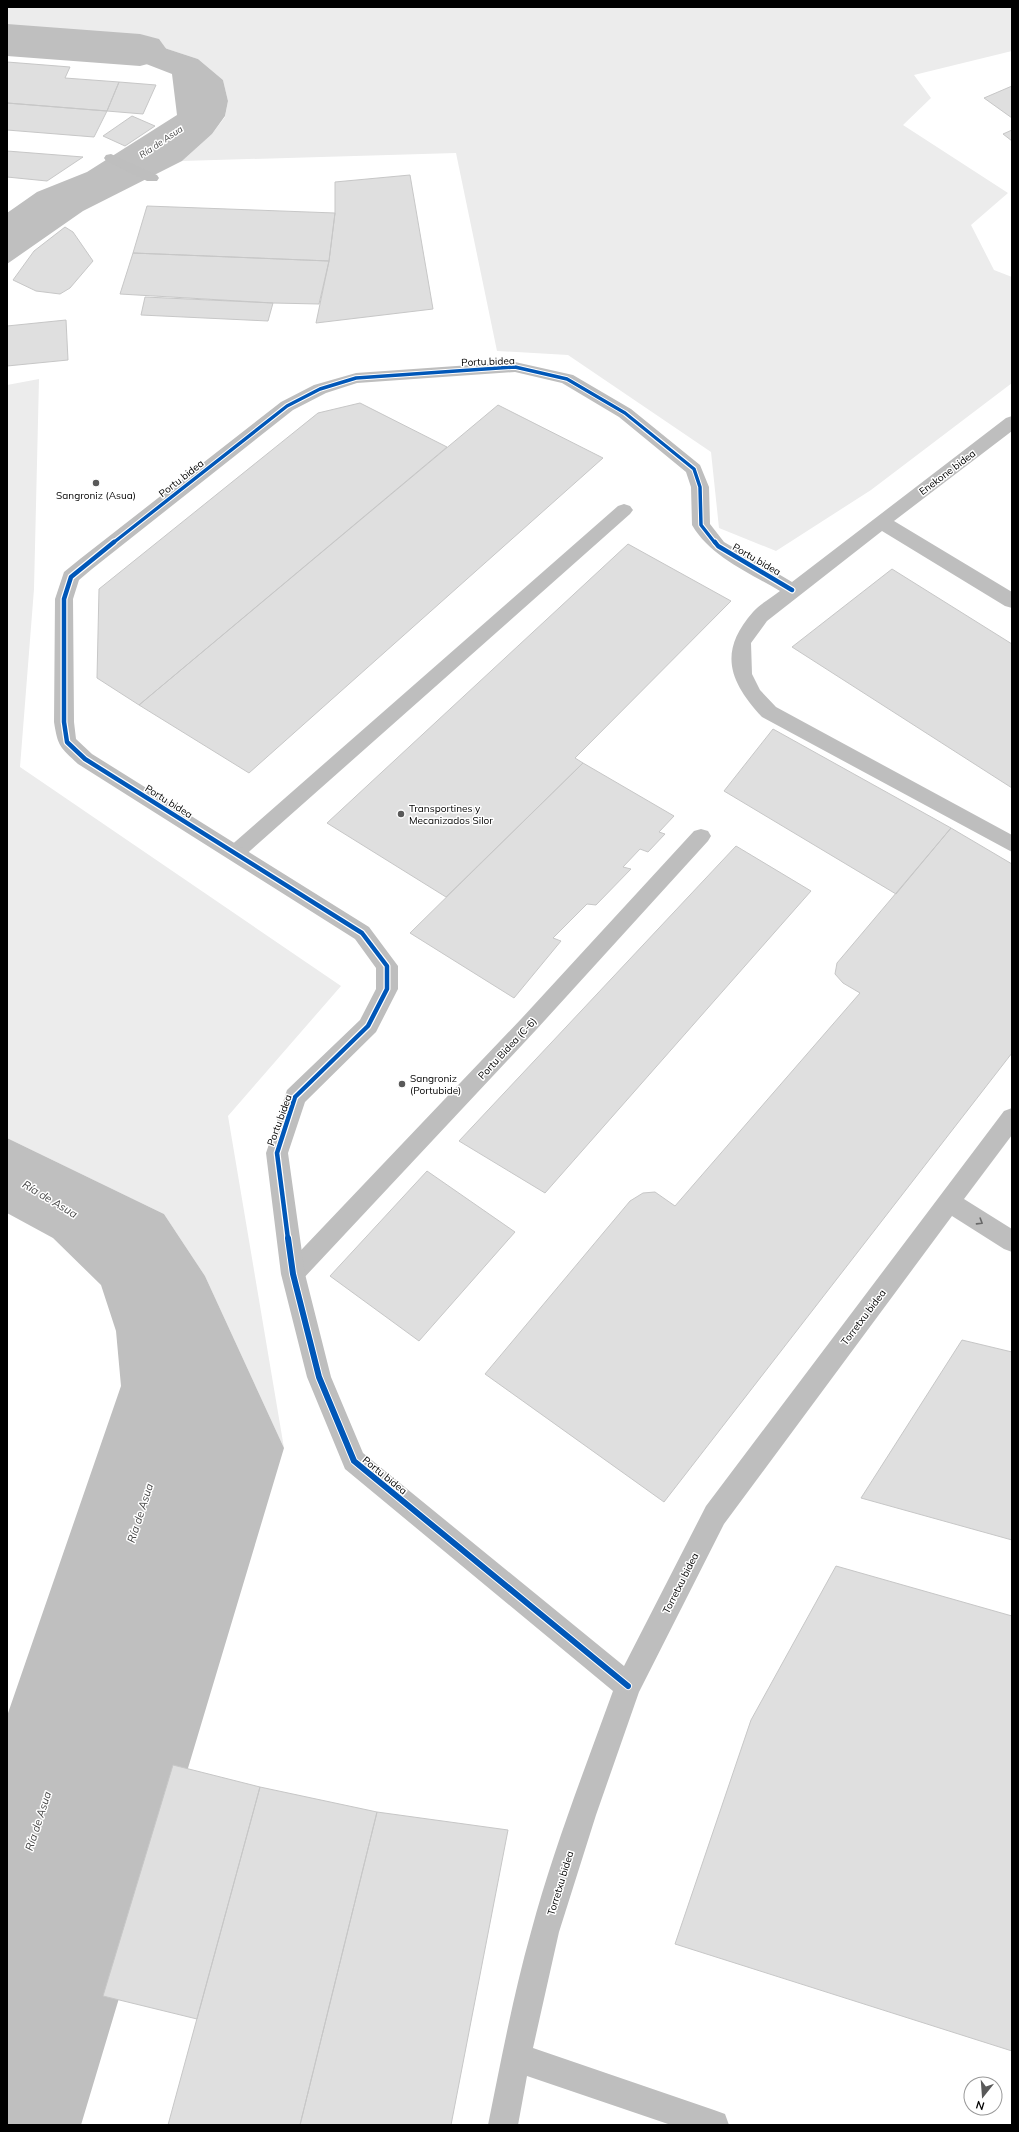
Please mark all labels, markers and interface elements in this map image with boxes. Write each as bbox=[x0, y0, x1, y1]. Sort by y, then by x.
water label: Ría de Asua bbox=[137, 123, 185, 160]
street label: Portu bidea bbox=[461, 354, 515, 369]
street label: Enekone bidea bbox=[916, 447, 978, 498]
street label: Portu bidea bbox=[156, 457, 206, 500]
marker: Sangroniz (Asua) bbox=[91, 478, 101, 488]
place label: Sangroniz (Asua) bbox=[56, 489, 136, 502]
street label: Portu bidea bbox=[730, 540, 783, 578]
street label: Portu bidea bbox=[143, 782, 195, 821]
place label: Transportines y Mecanizados Silor bbox=[409, 802, 493, 827]
marker: Transportines y Mecanizados Silor bbox=[396, 809, 406, 819]
street label: Portu Bidea (C-6) bbox=[475, 1015, 539, 1082]
place label: Sangroniz (Portubide) bbox=[410, 1072, 461, 1097]
marker: Sangroniz (Portubide) bbox=[397, 1079, 407, 1089]
street label: Portu bidea bbox=[264, 1093, 295, 1148]
water label: Ría de Asua bbox=[20, 1177, 80, 1221]
one-way arrow bbox=[976, 1217, 983, 1224]
street label: Torretxu bidea bbox=[838, 1287, 889, 1348]
street label: Portu bidea bbox=[360, 1453, 410, 1497]
water label: Ría de Asua bbox=[124, 1481, 156, 1544]
street label: Torretxu bidea bbox=[659, 1551, 701, 1616]
water label: Ría de Asua bbox=[22, 1789, 54, 1852]
street label: Torretxu bidea bbox=[544, 1849, 576, 1917]
north arrow bbox=[963, 2076, 1003, 2116]
text: N bbox=[974, 2098, 986, 2113]

